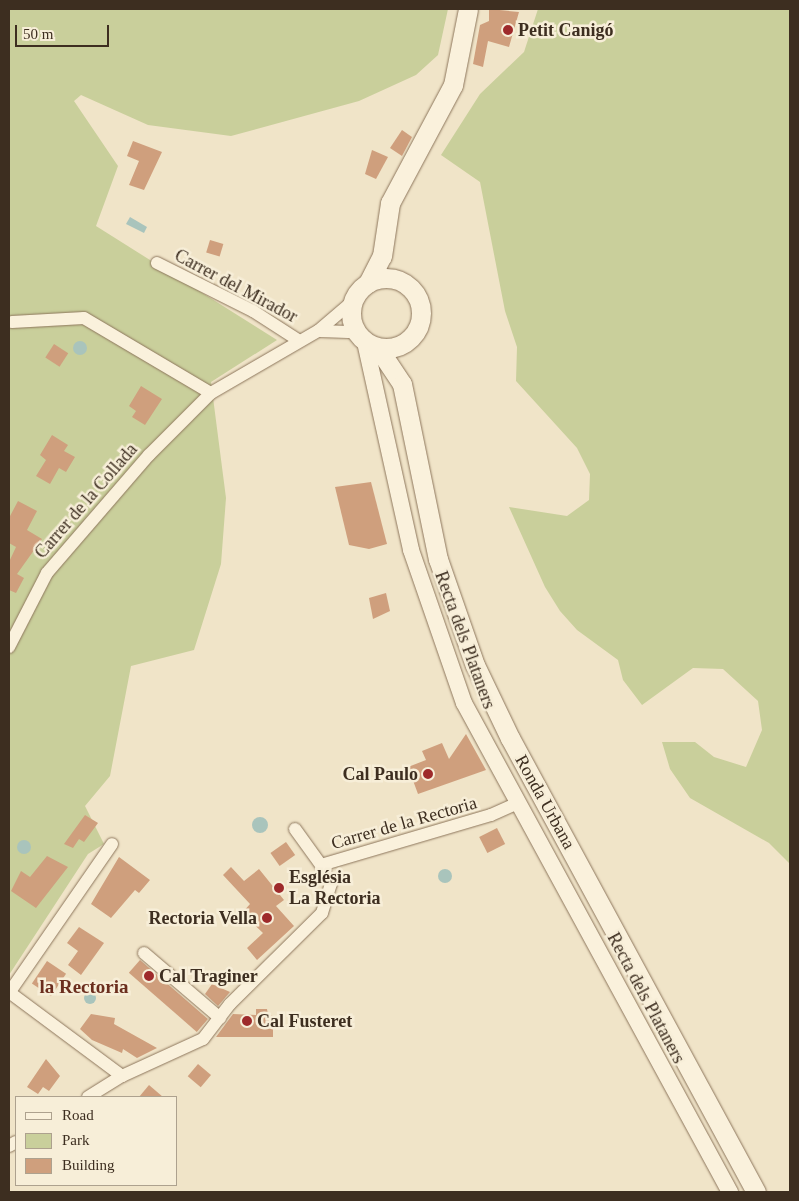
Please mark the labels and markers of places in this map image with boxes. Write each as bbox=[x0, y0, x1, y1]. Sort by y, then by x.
place label: Petit Canigó bbox=[518, 19, 613, 41]
marker: Petit Canigó bbox=[502, 24, 514, 36]
place label: Cal Paulo bbox=[342, 763, 418, 785]
marker: Cal Paulo bbox=[422, 768, 434, 780]
place label: Església La Rectoria bbox=[289, 867, 380, 910]
marker: Església La Rectoria bbox=[273, 882, 285, 894]
place label: Rectoria Vella bbox=[148, 907, 257, 929]
marker: Rectoria Vella bbox=[261, 912, 273, 924]
place label: Cal Traginer bbox=[159, 965, 258, 987]
marker: Cal Traginer bbox=[143, 970, 155, 982]
place label: Cal Fusteret bbox=[257, 1010, 352, 1032]
marker: Cal Fusteret bbox=[241, 1015, 253, 1027]

